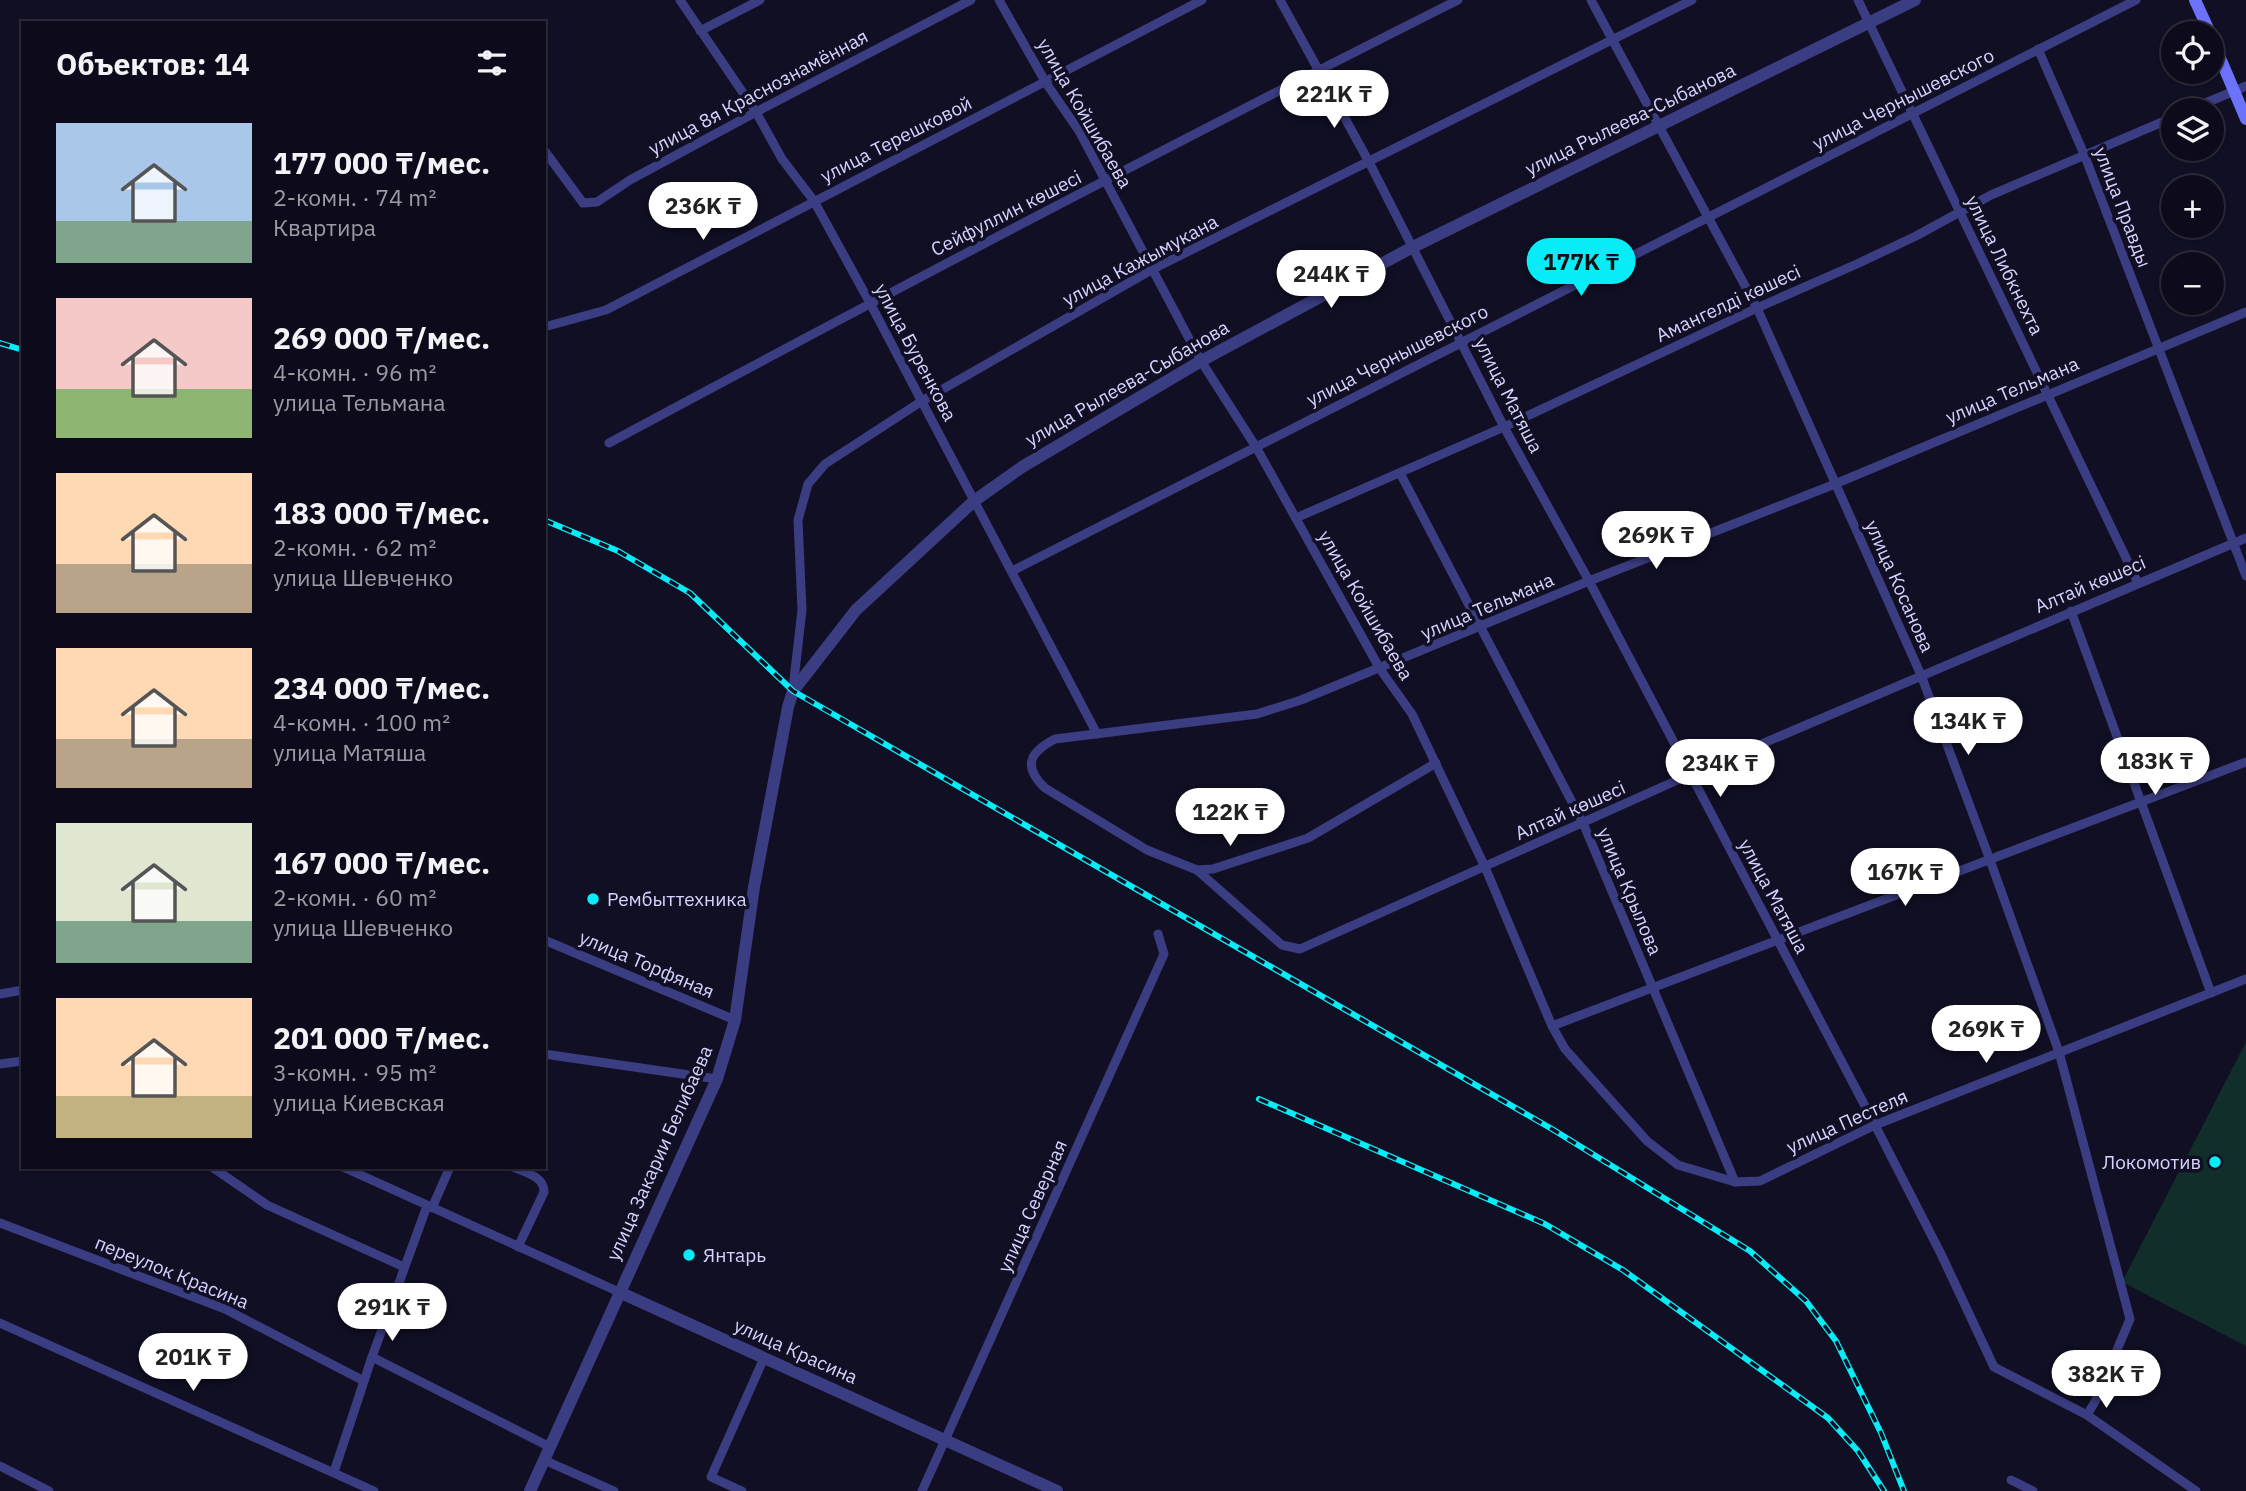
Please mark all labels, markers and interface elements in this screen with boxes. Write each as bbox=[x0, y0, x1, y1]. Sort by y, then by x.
map controls bbox=[2161, 21, 2224, 315]
button: locate bbox=[2161, 21, 2224, 84]
street label: улица 8я Краснознамённая bbox=[644, 24, 872, 160]
street label: улица Койшибаева bbox=[1032, 34, 1138, 192]
street label: улица Чернышевского bbox=[1808, 43, 1998, 155]
text: Объектов: 14 bbox=[56, 44, 250, 83]
icon: filters bbox=[473, 44, 511, 82]
street label: улица Рылеева-Сыбанова bbox=[1521, 58, 1739, 180]
pin: 221K ₸ bbox=[1277, 71, 1391, 130]
text: 221K ₸ bbox=[1296, 78, 1372, 108]
street label: улица Терешковой bbox=[816, 90, 976, 188]
button: layers bbox=[2161, 98, 2224, 161]
text: 177 000 ₸/мес. bbox=[273, 143, 490, 182]
street label: улица Правды bbox=[2089, 143, 2157, 271]
icon: home bbox=[112, 151, 196, 235]
street label: Сейфуллин көшесі bbox=[927, 165, 1085, 261]
button: + bbox=[2161, 175, 2224, 238]
text: 2-комн. · 74 m² bbox=[273, 182, 436, 212]
pin: 236K ₸ bbox=[646, 182, 760, 242]
text: 236K ₸ bbox=[665, 190, 741, 220]
street label: улица Либкнехта bbox=[1961, 191, 2049, 339]
street label: улица Кажымукана bbox=[1058, 209, 1222, 311]
text: Квартира bbox=[273, 212, 376, 242]
pin: 177K ₸ bbox=[1524, 238, 1638, 298]
text: 177K ₸ bbox=[1543, 246, 1619, 276]
pin: 244K ₸ bbox=[1274, 250, 1388, 310]
button: − bbox=[2161, 252, 2224, 315]
text: 244K ₸ bbox=[1293, 258, 1369, 288]
street label: Амангелді көшесі bbox=[1652, 259, 1804, 347]
street label: улица Буренкова bbox=[870, 279, 962, 425]
street label: улица Чернышевского bbox=[1302, 299, 1492, 411]
street label: улица Рылеева-Сыбанова bbox=[1021, 315, 1233, 451]
text: 269 000 ₸/мес. bbox=[273, 318, 490, 357]
icon: home bbox=[112, 326, 196, 410]
street label: улица Матяша bbox=[1470, 333, 1548, 457]
street label: улица Тельмана bbox=[1942, 351, 2082, 429]
text: 4-комн. · 96 m² bbox=[273, 357, 436, 387]
text: улица Тельмана bbox=[273, 387, 445, 417]
text: 183 000 ₸/мес. bbox=[273, 493, 490, 532]
icon: home bbox=[112, 501, 196, 585]
pin: 269K ₸ bbox=[1599, 512, 1713, 571]
street label: улица Косанова bbox=[1860, 516, 1940, 656]
text: 269K ₸ bbox=[1618, 519, 1694, 549]
street label: улица Койшибаева bbox=[1313, 526, 1419, 684]
text: 2-комн. · 62 m² bbox=[273, 532, 436, 562]
street label: Алтай көшесі bbox=[2031, 550, 2149, 618]
text: улица Шевченко bbox=[273, 562, 453, 592]
street label: улица Тельмана bbox=[1417, 567, 1557, 645]
text: 234 000 ₸/мес. bbox=[273, 668, 490, 707]
icon: home bbox=[112, 676, 196, 760]
pin: 134K ₸ bbox=[1911, 698, 2025, 757]
text: 134K ₸ bbox=[1930, 705, 2006, 735]
text: 4-комн. · 100 m² bbox=[273, 707, 450, 737]
text: улица Матяша bbox=[273, 737, 426, 767]
pin: 183K ₸ bbox=[2098, 738, 2212, 797]
pin: 234K ₸ bbox=[1663, 740, 1777, 799]
text: 183K ₸ bbox=[2117, 745, 2193, 775]
text: 234K ₸ bbox=[1682, 747, 1758, 777]
street label: Алтай көшесі bbox=[1511, 775, 1629, 845]
pin: 122K ₸ bbox=[1173, 788, 1287, 848]
text: 122K ₸ bbox=[1192, 796, 1268, 826]
street label: улица Крылова bbox=[1592, 823, 1668, 959]
street label: улица Матяша bbox=[1734, 834, 1814, 958]
text: 167 000 ₸/мес. bbox=[273, 843, 490, 882]
pin: 167K ₸ bbox=[1848, 848, 1962, 908]
icon: home bbox=[112, 851, 196, 935]
text: 167K ₸ bbox=[1867, 856, 1943, 886]
text: 2-комн. · 60 m² bbox=[273, 882, 436, 912]
place label: Рембыттехника bbox=[607, 887, 747, 911]
marker: Рембыттехника bbox=[585, 891, 601, 907]
text: улица Шевченко bbox=[273, 912, 453, 942]
street label: улица Торфяная bbox=[576, 925, 718, 1003]
pin: 269K ₸ bbox=[1929, 1006, 2043, 1065]
text: 269K ₸ bbox=[1948, 1013, 2024, 1043]
text: 201 000 ₸/мес. bbox=[273, 1018, 490, 1057]
icon: home bbox=[112, 1026, 196, 1110]
street label: улица Закарии Белибаева bbox=[601, 1042, 717, 1264]
text: 3-комн. · 95 m² bbox=[273, 1057, 436, 1087]
street label: улица Пестеля bbox=[1783, 1084, 1911, 1158]
text: улица Киевская bbox=[273, 1087, 445, 1117]
street label: улица Северная bbox=[992, 1136, 1072, 1276]
place label: Локомотив bbox=[2102, 1150, 2201, 1174]
marker: Локомотив bbox=[2207, 1154, 2223, 1170]
street label: переулок Красина bbox=[91, 1230, 253, 1314]
place label: Янтарь bbox=[703, 1243, 766, 1267]
marker: Янтарь bbox=[681, 1247, 697, 1263]
pin: 291K ₸ bbox=[335, 1284, 449, 1343]
text: 291K ₸ bbox=[354, 1291, 430, 1321]
street label: улица Красина bbox=[730, 1313, 862, 1389]
pin: 201K ₸ bbox=[136, 1334, 250, 1393]
text: 201K ₸ bbox=[155, 1341, 231, 1371]
pin: 382K ₸ bbox=[2049, 1350, 2163, 1410]
text: 382K ₸ bbox=[2068, 1358, 2144, 1388]

